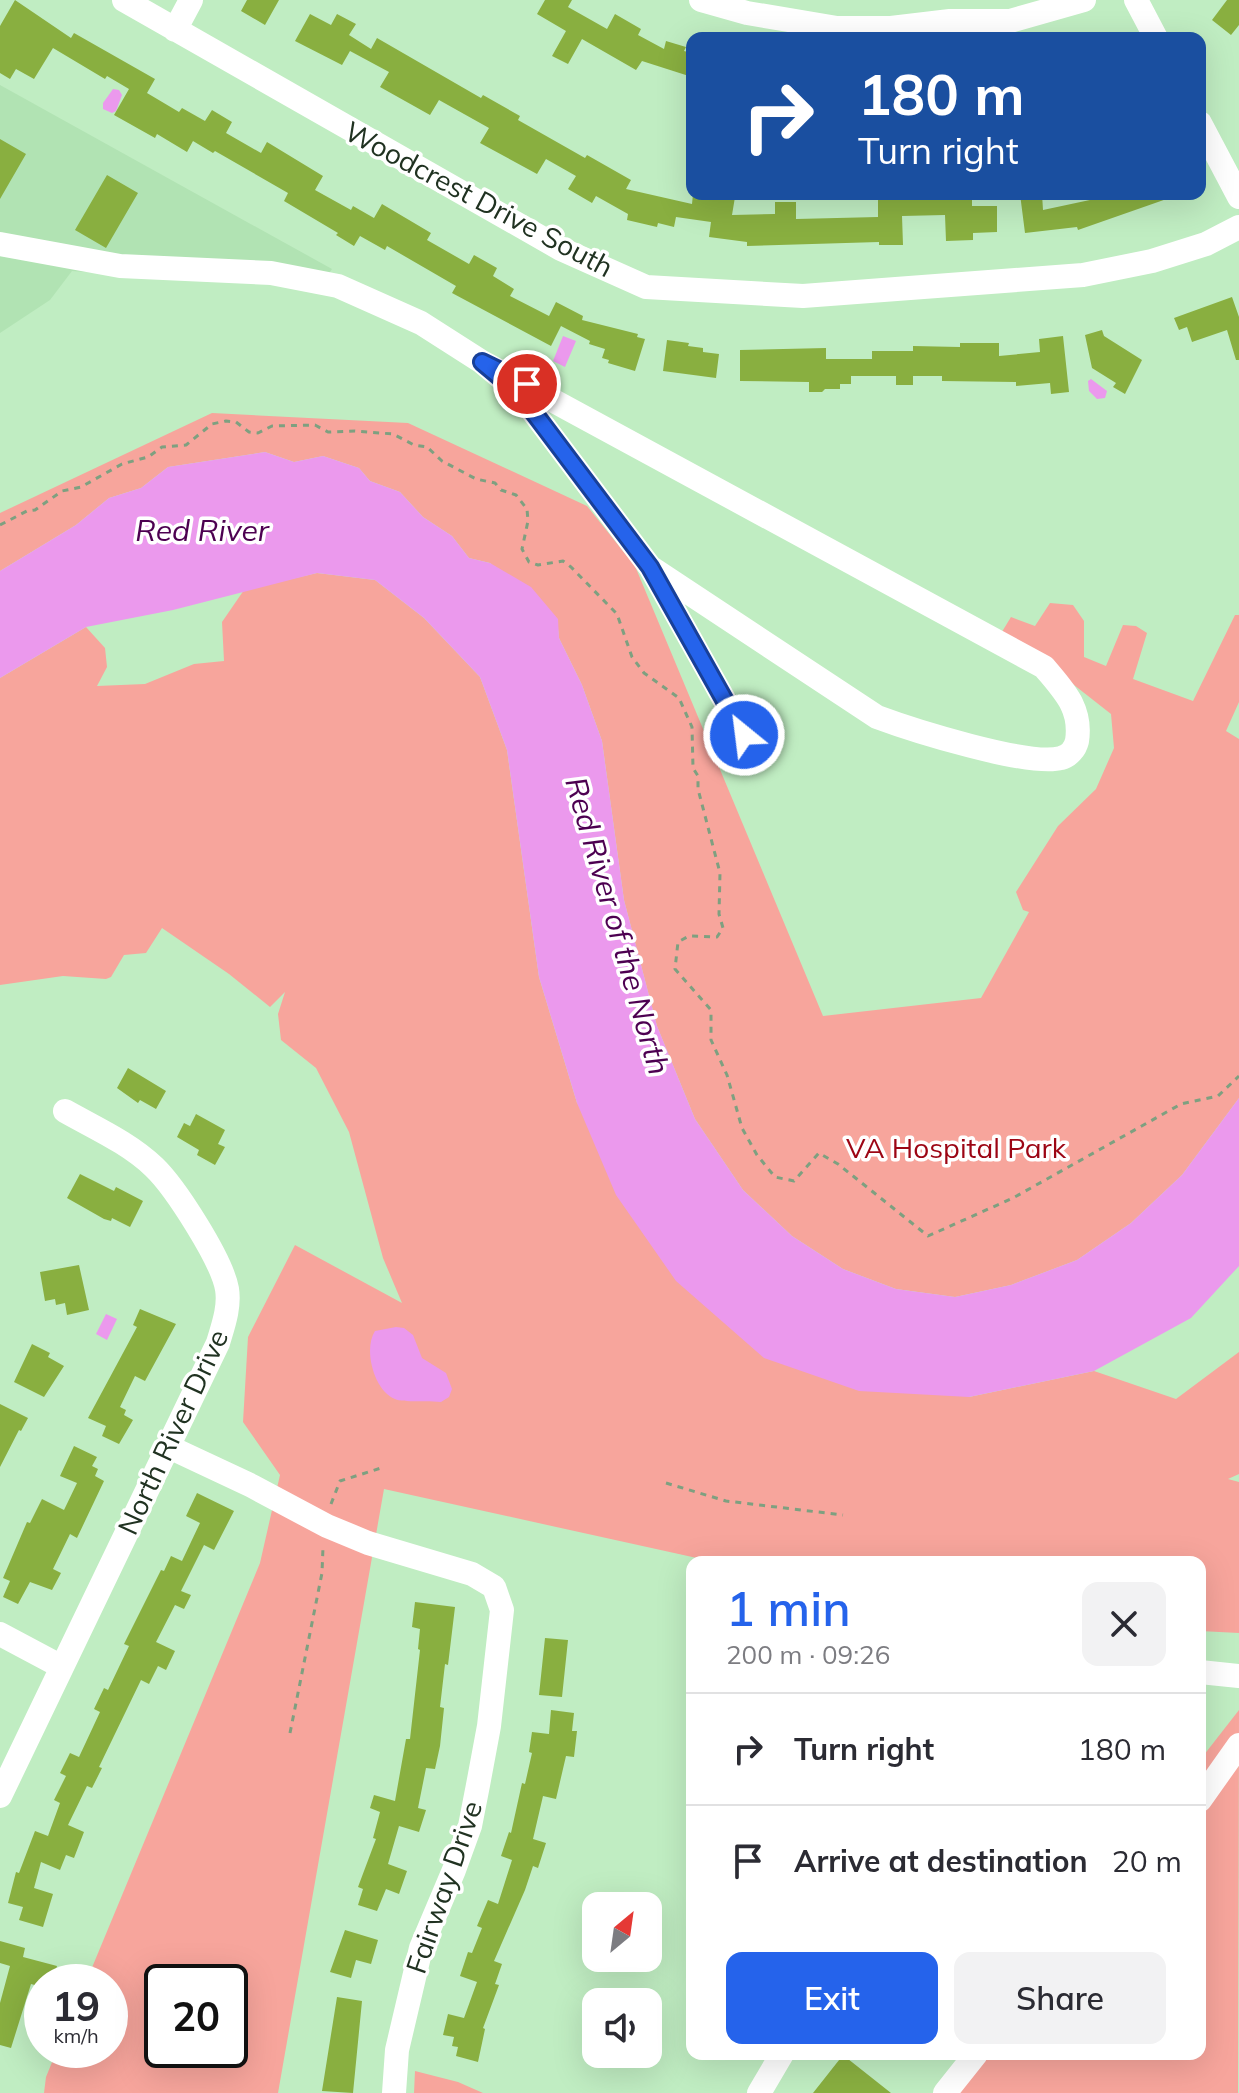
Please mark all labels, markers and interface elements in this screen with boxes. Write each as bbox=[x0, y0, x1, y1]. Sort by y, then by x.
text: 180 m bbox=[858, 59, 1025, 129]
icon: right bbox=[726, 64, 830, 168]
street label: Woodcrest Drive South bbox=[339, 113, 619, 284]
text: Turn right bbox=[858, 128, 1019, 173]
pin bbox=[493, 350, 561, 418]
icon: arrive bbox=[505, 362, 549, 406]
water label: Red River bbox=[135, 511, 270, 549]
position arrow bbox=[702, 693, 786, 777]
water label: Red River of the North bbox=[557, 773, 679, 1079]
park label: VA Hospital Park bbox=[846, 1130, 1067, 1165]
street label: North River Drive bbox=[110, 1324, 235, 1540]
text: 1 min bbox=[726, 1578, 851, 1638]
button: close bbox=[1082, 1582, 1166, 1666]
text: 200 m · 09:26 bbox=[726, 1638, 890, 1671]
icon: right bbox=[726, 1727, 770, 1771]
text: Turn right bbox=[794, 1730, 934, 1768]
text: 180 m bbox=[1078, 1730, 1166, 1768]
street label: Fairway Drive bbox=[398, 1796, 489, 1978]
icon: arrive bbox=[726, 1839, 770, 1883]
text: Arrive at destination bbox=[794, 1842, 1088, 1880]
text: 20 m bbox=[1112, 1842, 1182, 1880]
north arrow bbox=[582, 1892, 662, 1972]
map controls bbox=[582, 1892, 662, 2068]
button: Exit bbox=[726, 1952, 938, 2044]
button: Share bbox=[954, 1952, 1166, 2044]
speed limit sign: 20 bbox=[144, 1964, 248, 2068]
text: 19 bbox=[52, 1981, 100, 2031]
button: sound bbox=[582, 1988, 662, 2068]
text: km/h bbox=[53, 2023, 99, 2048]

